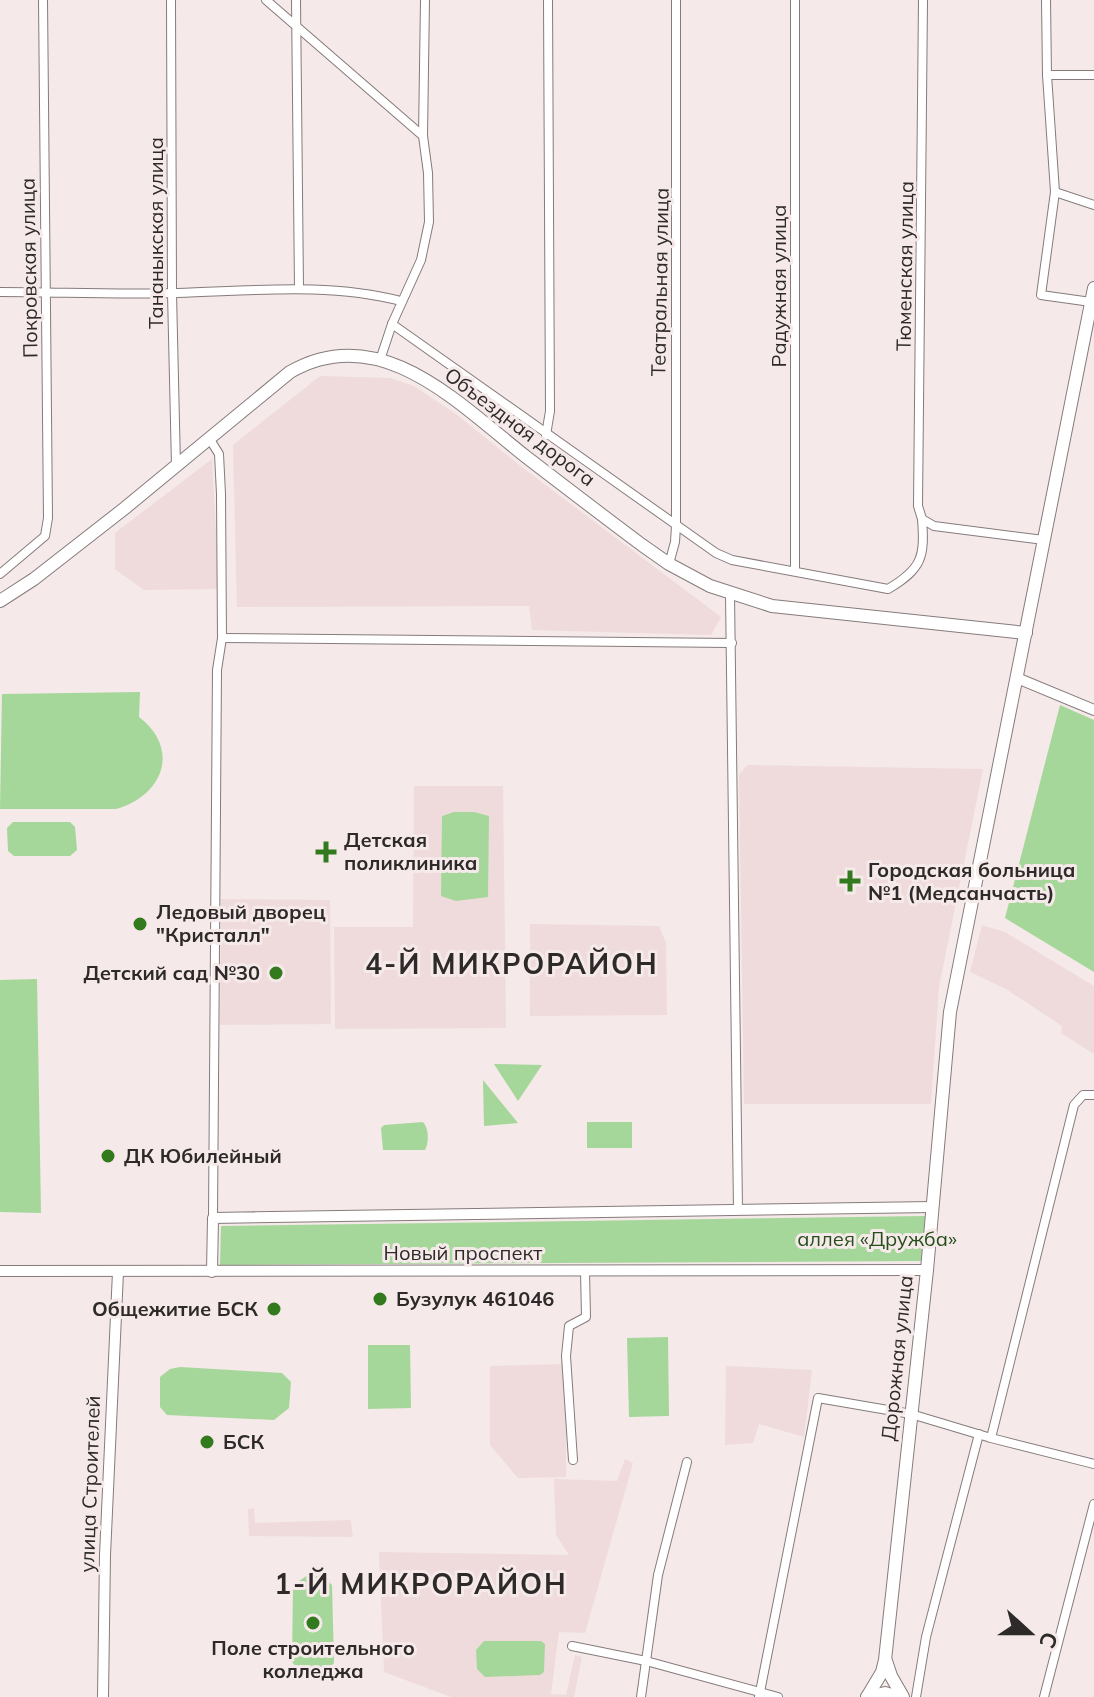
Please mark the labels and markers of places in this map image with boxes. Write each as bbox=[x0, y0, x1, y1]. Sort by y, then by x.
place label: Детская поликлиника bbox=[344, 827, 477, 875]
marker: Детская поликлиника bbox=[315, 841, 337, 863]
place label: Городская больница №1 (Медсанчасть) bbox=[868, 857, 1076, 905]
marker: Городская больница №1 (Медсанчасть) bbox=[839, 870, 861, 892]
place label: Ледовый дворец "Кристалл" bbox=[156, 899, 326, 947]
marker: Ледовый дворец "Кристалл" bbox=[131, 915, 149, 933]
place label: Детский сад №30 bbox=[83, 960, 260, 985]
marker: Детский сад №30 bbox=[267, 964, 285, 982]
place label: ДК Юбилейный bbox=[124, 1143, 282, 1168]
marker: ДК Юбилейный bbox=[99, 1147, 117, 1165]
place label: Бузулук 461046 bbox=[396, 1286, 554, 1311]
marker: Бузулук 461046 bbox=[371, 1290, 389, 1308]
place label: Общежитие БСК bbox=[92, 1296, 258, 1321]
marker: Общежитие БСК bbox=[265, 1300, 283, 1318]
place label: БСК bbox=[223, 1429, 264, 1454]
marker: БСК bbox=[198, 1433, 216, 1451]
marker: Поле строительного колледжа bbox=[304, 1614, 322, 1632]
place label: Поле строительного колледжа bbox=[211, 1635, 415, 1683]

